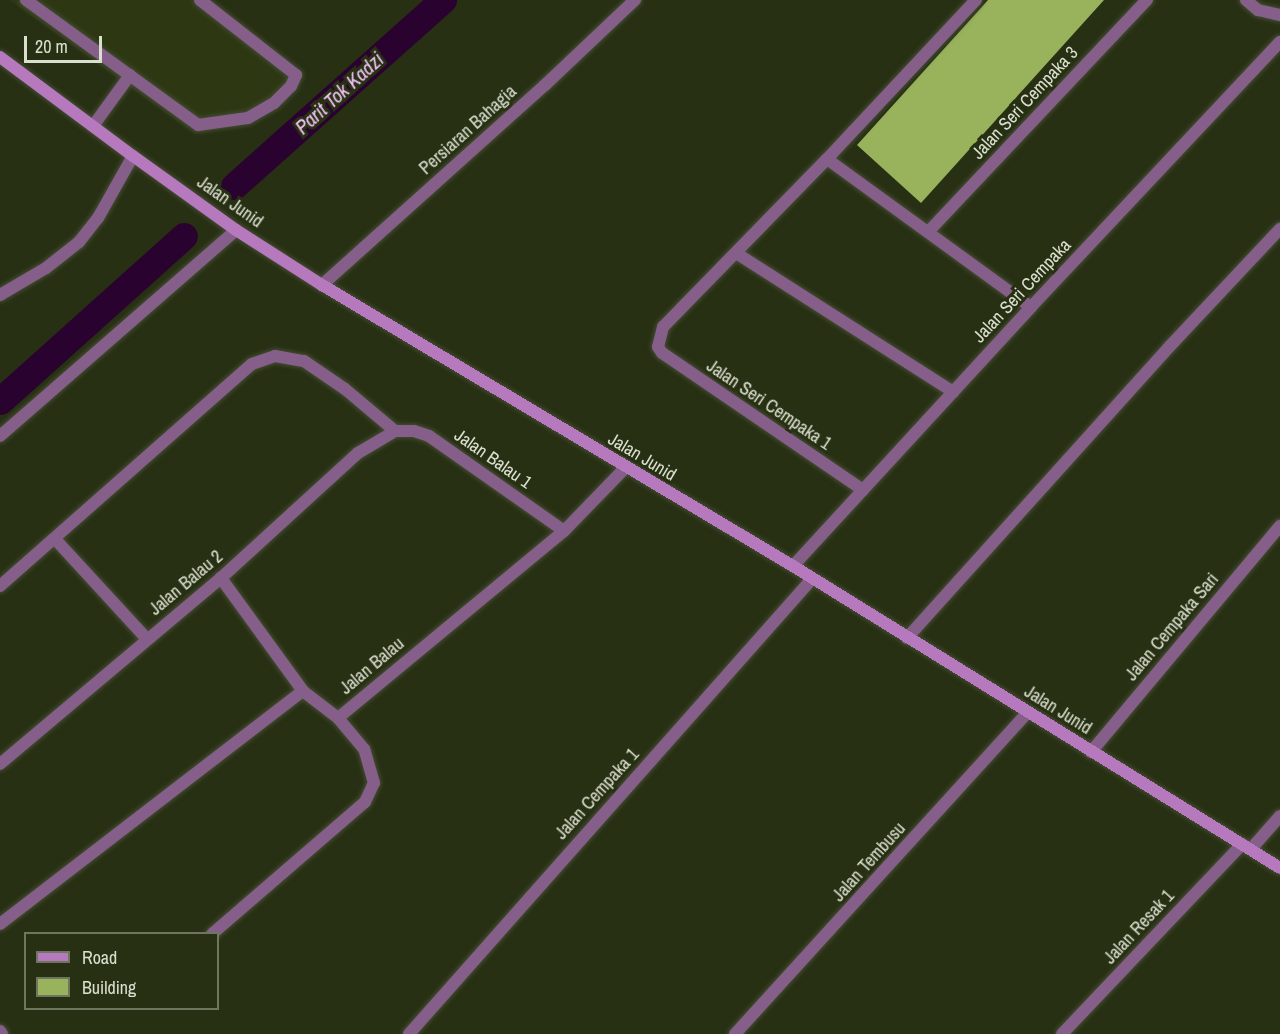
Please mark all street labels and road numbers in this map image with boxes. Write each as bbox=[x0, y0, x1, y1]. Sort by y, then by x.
street label: Jalan Seri Cempaka 3 bbox=[967, 42, 1083, 164]
street label: Persiaran Bahagia bbox=[415, 81, 521, 179]
street label: Jalan Junid bbox=[193, 172, 267, 232]
street label: Jalan Seri Cempaka bbox=[969, 235, 1075, 347]
street label: Jalan Seri Cempaka 1 bbox=[702, 355, 836, 455]
street label: Jalan Balau 1 bbox=[450, 425, 536, 493]
street label: Jalan Junid bbox=[604, 428, 680, 486]
street label: Jalan Balau 2 bbox=[145, 546, 227, 620]
street label: Jalan Cempaka Sari bbox=[1121, 569, 1223, 685]
street label: Jalan Balau bbox=[336, 633, 408, 699]
street label: Jalan Junid bbox=[1020, 681, 1096, 739]
street label: Jalan Cempaka 1 bbox=[551, 744, 643, 844]
street label: Jalan Tembusu bbox=[828, 818, 910, 906]
street label: Jalan Resak 1 bbox=[1099, 885, 1179, 969]

